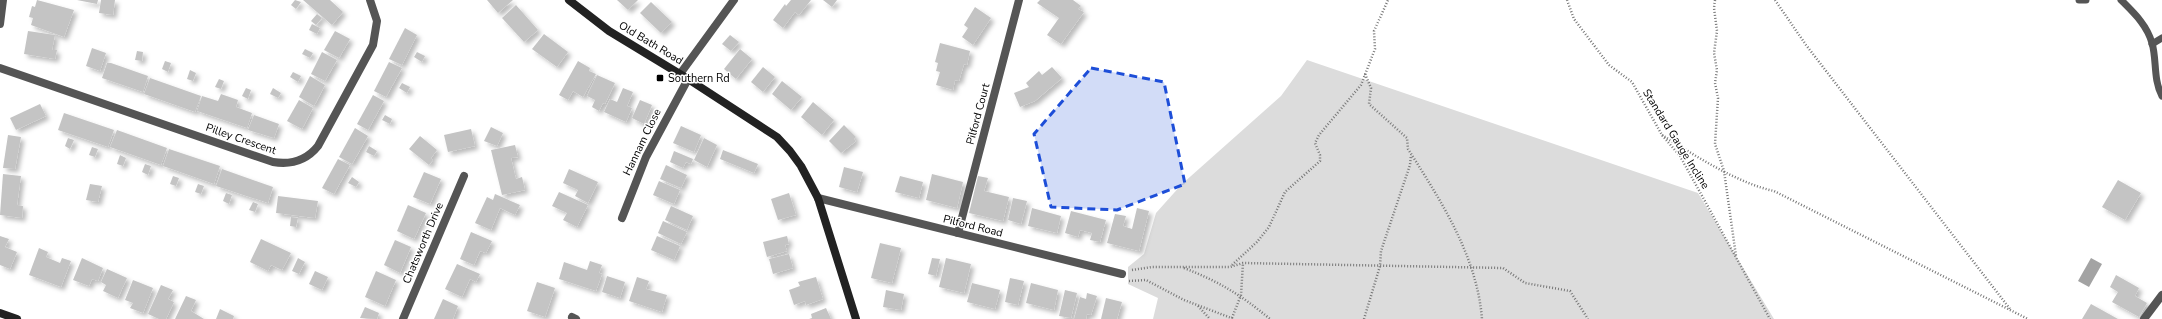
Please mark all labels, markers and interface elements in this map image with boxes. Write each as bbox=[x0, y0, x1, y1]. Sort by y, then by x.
street label: Old Bath Road bbox=[616, 18, 686, 68]
place label: Southern Rd bbox=[668, 71, 730, 86]
marker: Southern Rd bbox=[655, 73, 665, 83]
street label: Pilford Court bbox=[963, 82, 993, 146]
street label: Standard Gauge Incline bbox=[1639, 86, 1713, 192]
street label: Hannam Close bbox=[619, 106, 665, 178]
street label: Pilley Crescent bbox=[204, 120, 278, 158]
street label: Chatsworth Drive bbox=[399, 200, 447, 286]
street label: Pilford Road bbox=[942, 211, 1004, 241]

